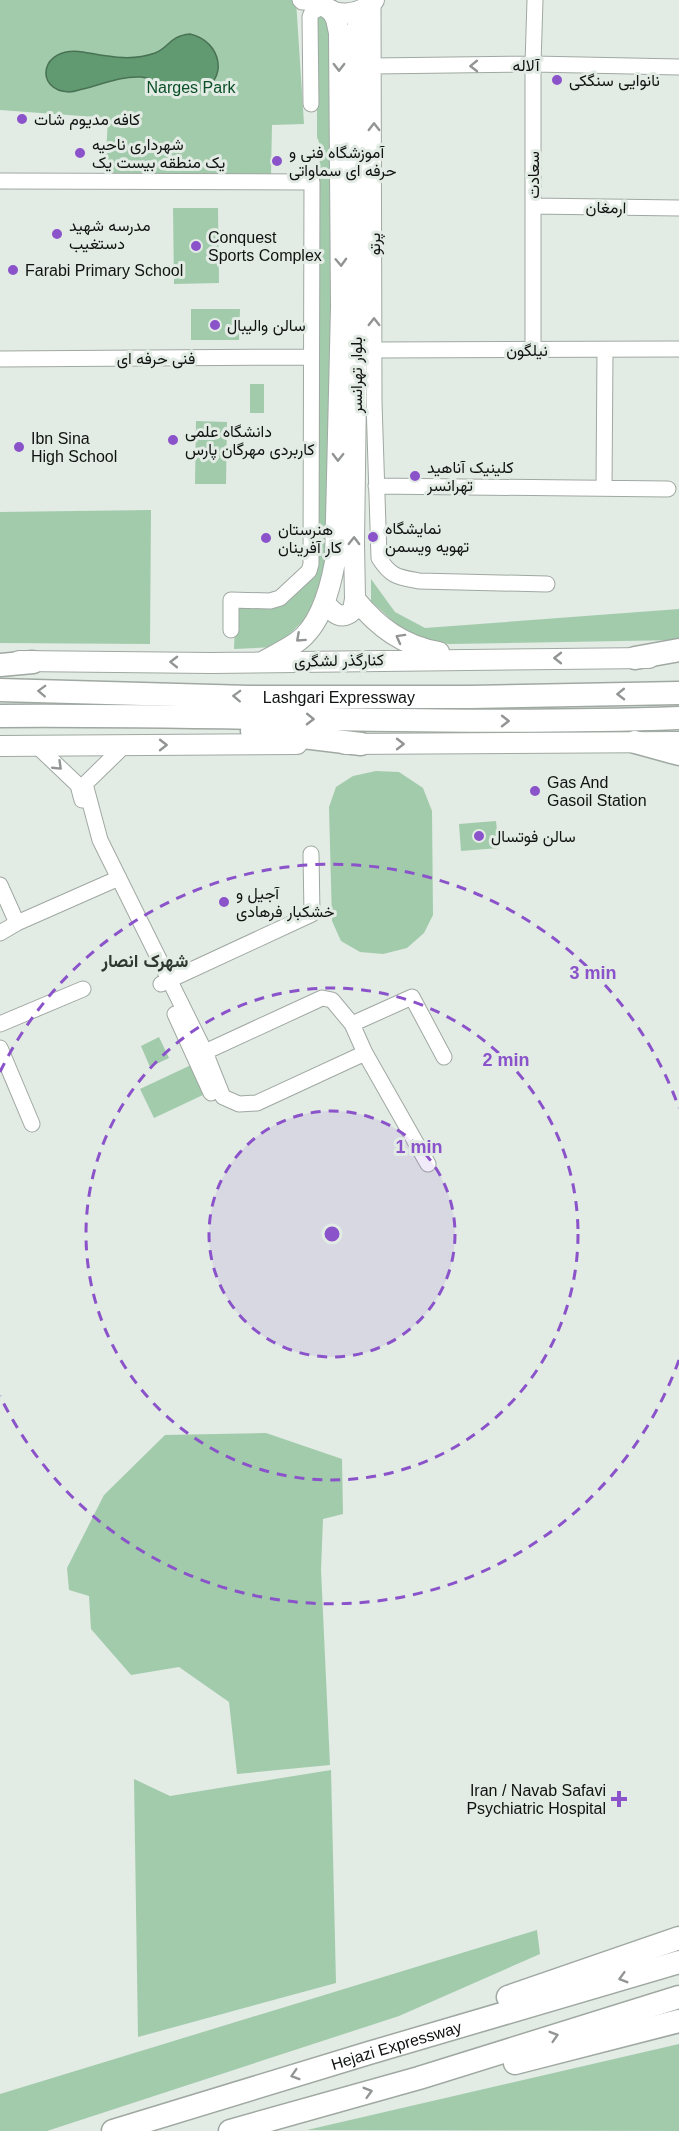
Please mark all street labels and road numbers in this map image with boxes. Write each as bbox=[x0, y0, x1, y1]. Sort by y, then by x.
street label: آلاله bbox=[513, 57, 541, 74]
street label: سعادت bbox=[525, 151, 542, 199]
street label: ارمغان bbox=[585, 199, 626, 218]
street label: پرتو bbox=[366, 233, 386, 255]
street label: بلوار تهرانسر bbox=[348, 337, 367, 414]
street label: نیلگون bbox=[506, 342, 548, 361]
street label: فنی حرفه ای bbox=[117, 350, 195, 369]
street label: کنارگذر لشگری bbox=[294, 651, 384, 672]
street label: Lashgari Expressway bbox=[263, 689, 415, 706]
street label: Hejazi Expressway bbox=[329, 2018, 464, 2073]

